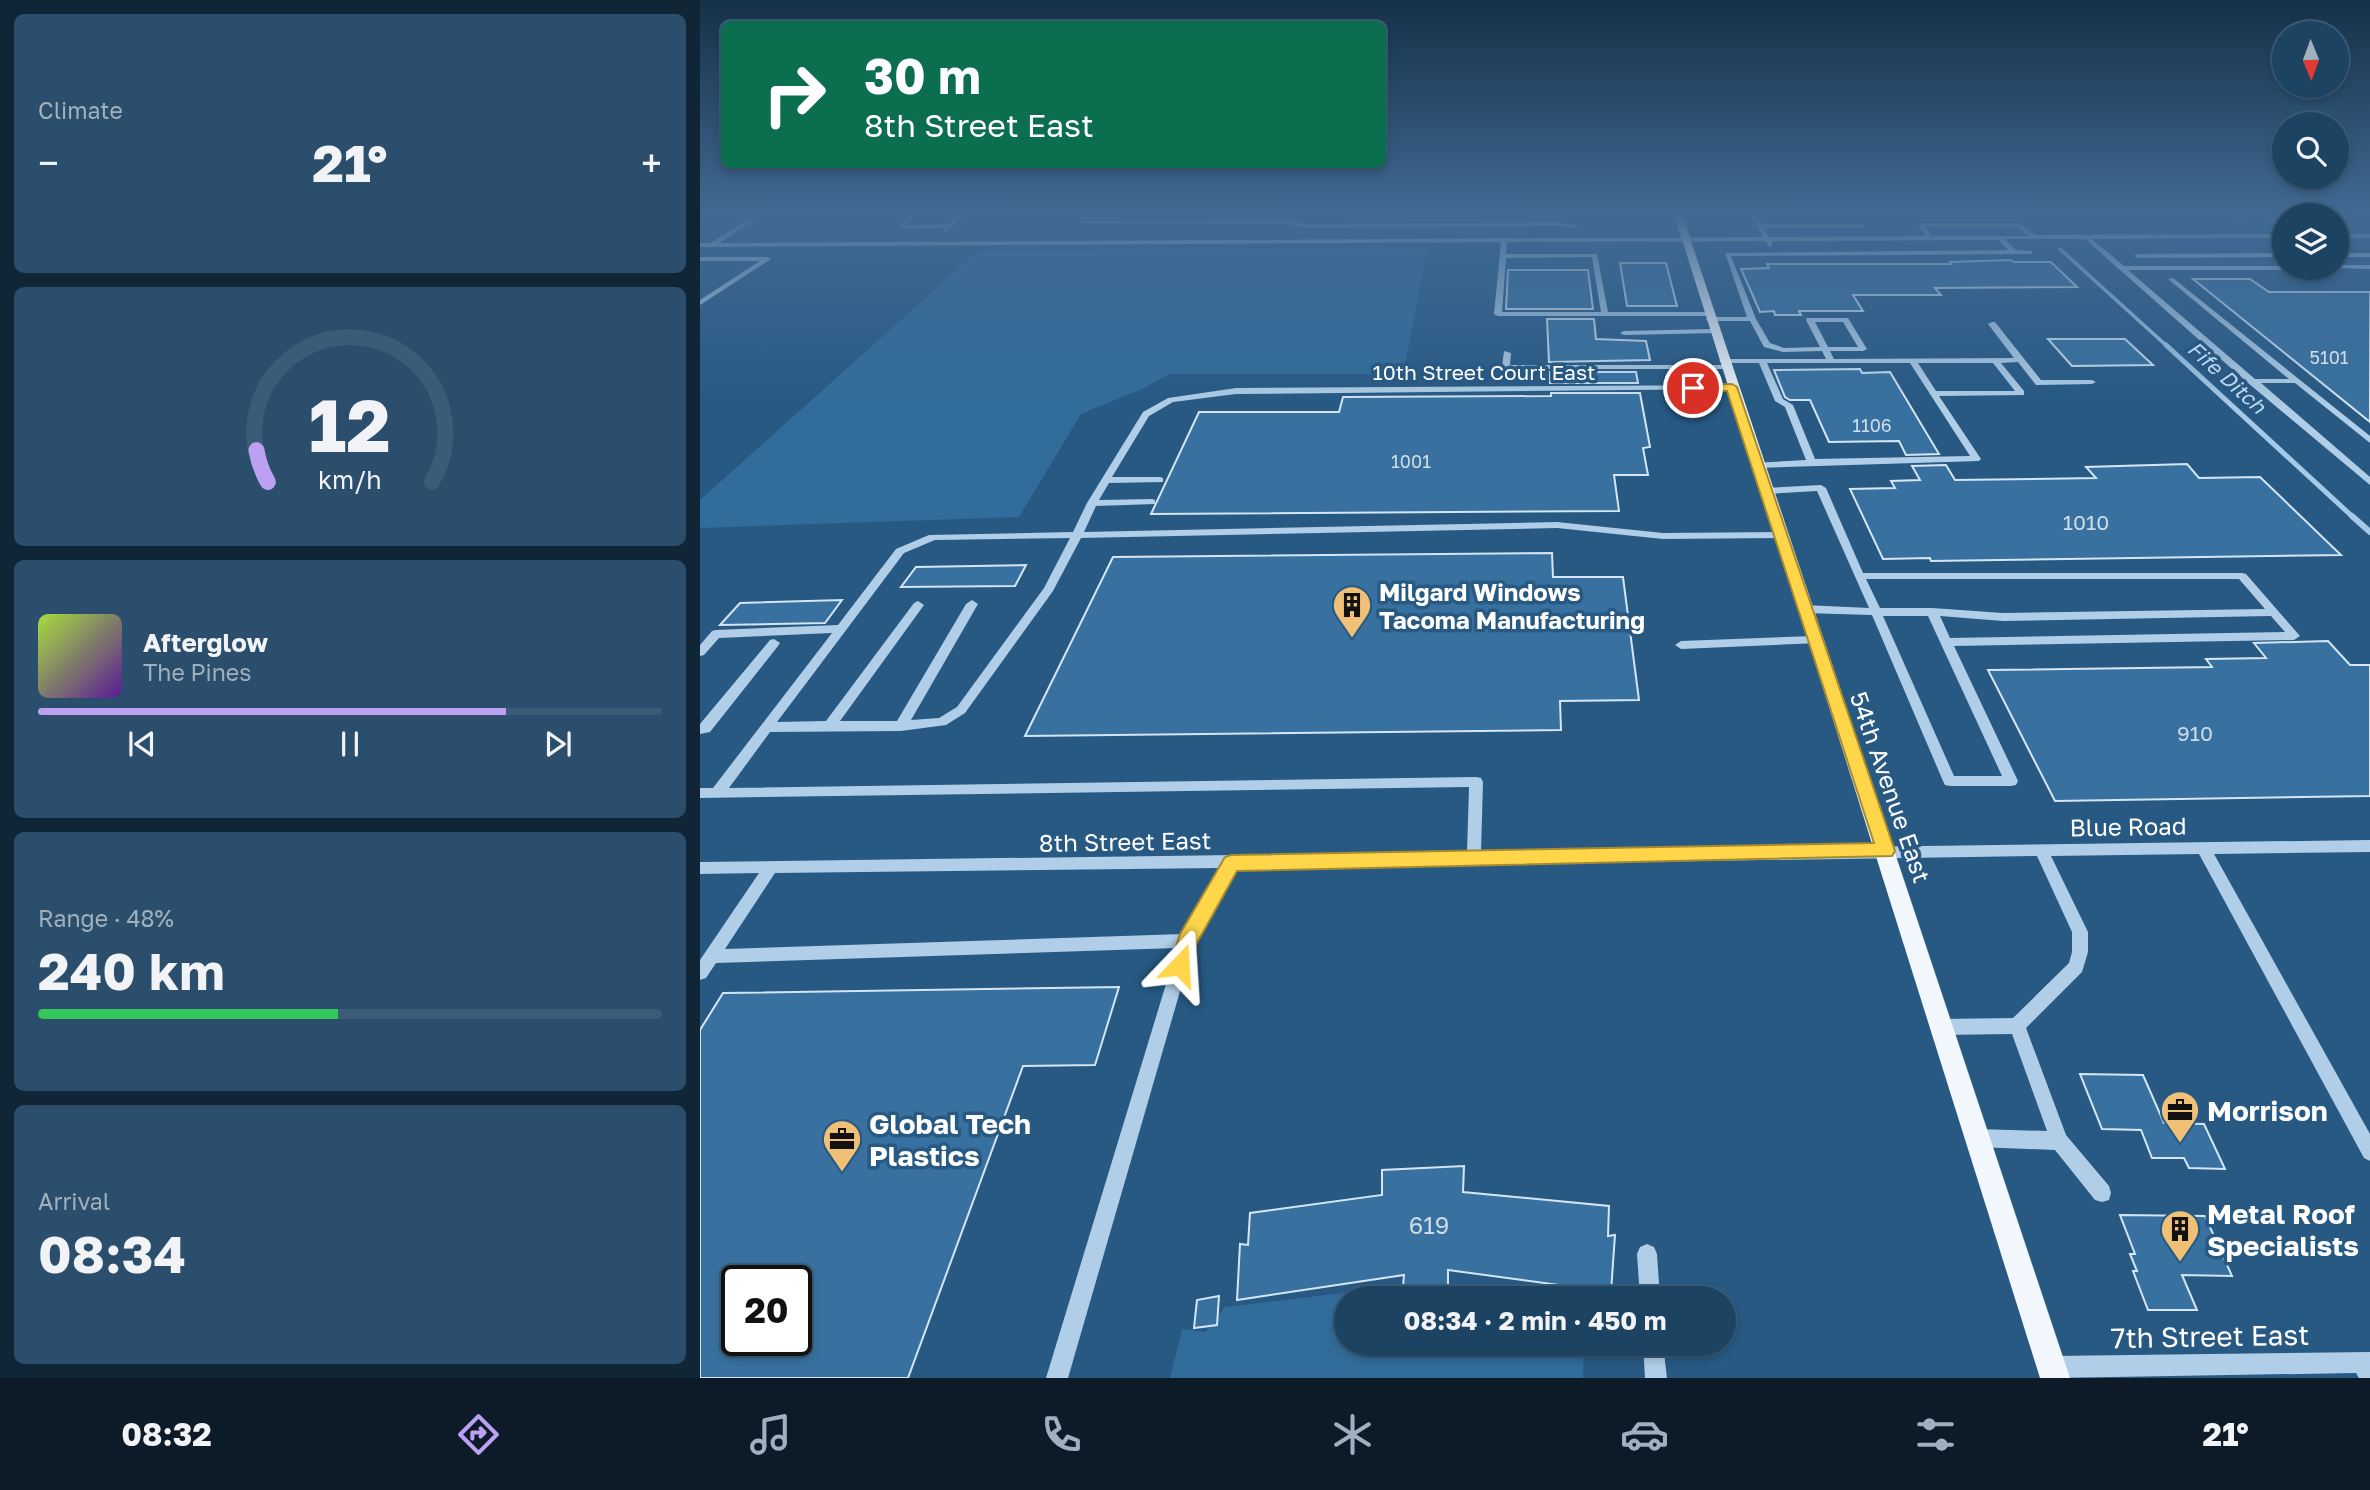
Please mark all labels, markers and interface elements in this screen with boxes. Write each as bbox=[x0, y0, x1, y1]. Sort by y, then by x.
north arrow bbox=[2272, 21, 2348, 98]
map controls bbox=[2272, 21, 2349, 280]
text: 30 m bbox=[864, 46, 981, 105]
icon: right bbox=[749, 49, 840, 140]
text: Climate bbox=[38, 96, 123, 124]
text: 8th Street East bbox=[864, 106, 1094, 144]
button: search bbox=[2272, 112, 2349, 189]
text: 21° bbox=[312, 131, 388, 193]
text: − bbox=[38, 140, 59, 185]
text: + bbox=[641, 140, 662, 185]
button: layers bbox=[2272, 203, 2349, 280]
water label: Fife Ditch bbox=[2183, 335, 2272, 420]
house number: 5101 bbox=[2309, 346, 2349, 368]
pin bbox=[1663, 358, 1723, 418]
street label: 10th Street Court East bbox=[1372, 359, 1596, 385]
icon: arrive bbox=[1674, 369, 1712, 407]
text: 12 bbox=[309, 382, 391, 469]
house number: 1106 bbox=[1852, 414, 1892, 436]
house number: 1001 bbox=[1391, 450, 1431, 472]
text: km/h bbox=[318, 464, 382, 495]
house number: 1010 bbox=[2063, 509, 2109, 535]
place label: Milgard Windows Tacoma Manufacturing bbox=[1379, 577, 1645, 634]
building icon: Milgard Windows Tacoma Manufacturing bbox=[1331, 584, 1373, 639]
text: Afterglow bbox=[143, 627, 268, 658]
text: The Pines bbox=[143, 658, 251, 686]
street label: 54th Avenue East bbox=[1845, 688, 1937, 886]
house number: 910 bbox=[2177, 720, 2213, 746]
icon: previous bbox=[123, 725, 161, 763]
icon: pause bbox=[331, 725, 369, 763]
icon: next bbox=[539, 725, 577, 763]
street label: Blue Road bbox=[2069, 810, 2187, 842]
street label: 8th Street East bbox=[1039, 825, 1211, 857]
text: Range · 48% bbox=[38, 904, 174, 932]
position arrow bbox=[1143, 928, 1217, 1002]
text: 240 km bbox=[38, 939, 225, 1001]
office icon: Morrison bbox=[2159, 1089, 2201, 1144]
place label: Morrison bbox=[2207, 1094, 2328, 1127]
place label: Global Tech Plastics bbox=[869, 1107, 1031, 1172]
office icon: Global Tech Plastics bbox=[821, 1118, 863, 1173]
text: Arrival bbox=[38, 1187, 110, 1215]
place label: Metal Roof Specialists bbox=[2207, 1197, 2359, 1262]
building icon: Metal Roof Specialists bbox=[2159, 1208, 2201, 1263]
house number: 619 bbox=[1409, 1210, 1449, 1239]
text: 08:34 bbox=[38, 1222, 186, 1284]
speed limit sign: 20 bbox=[721, 1265, 812, 1356]
text: 08:34 · 2 min · 450 m bbox=[1404, 1305, 1666, 1336]
street label: 7th Street East bbox=[2110, 1318, 2310, 1354]
icon: directions bbox=[454, 1410, 503, 1459]
icon: music bbox=[746, 1410, 795, 1459]
icon: phone bbox=[1037, 1410, 1086, 1459]
icon: climate bbox=[1328, 1410, 1377, 1459]
icon: car bbox=[1620, 1410, 1669, 1459]
icon: filters bbox=[1911, 1410, 1960, 1459]
text: 08:32 bbox=[121, 1415, 212, 1453]
text: 21° bbox=[2202, 1415, 2249, 1453]

